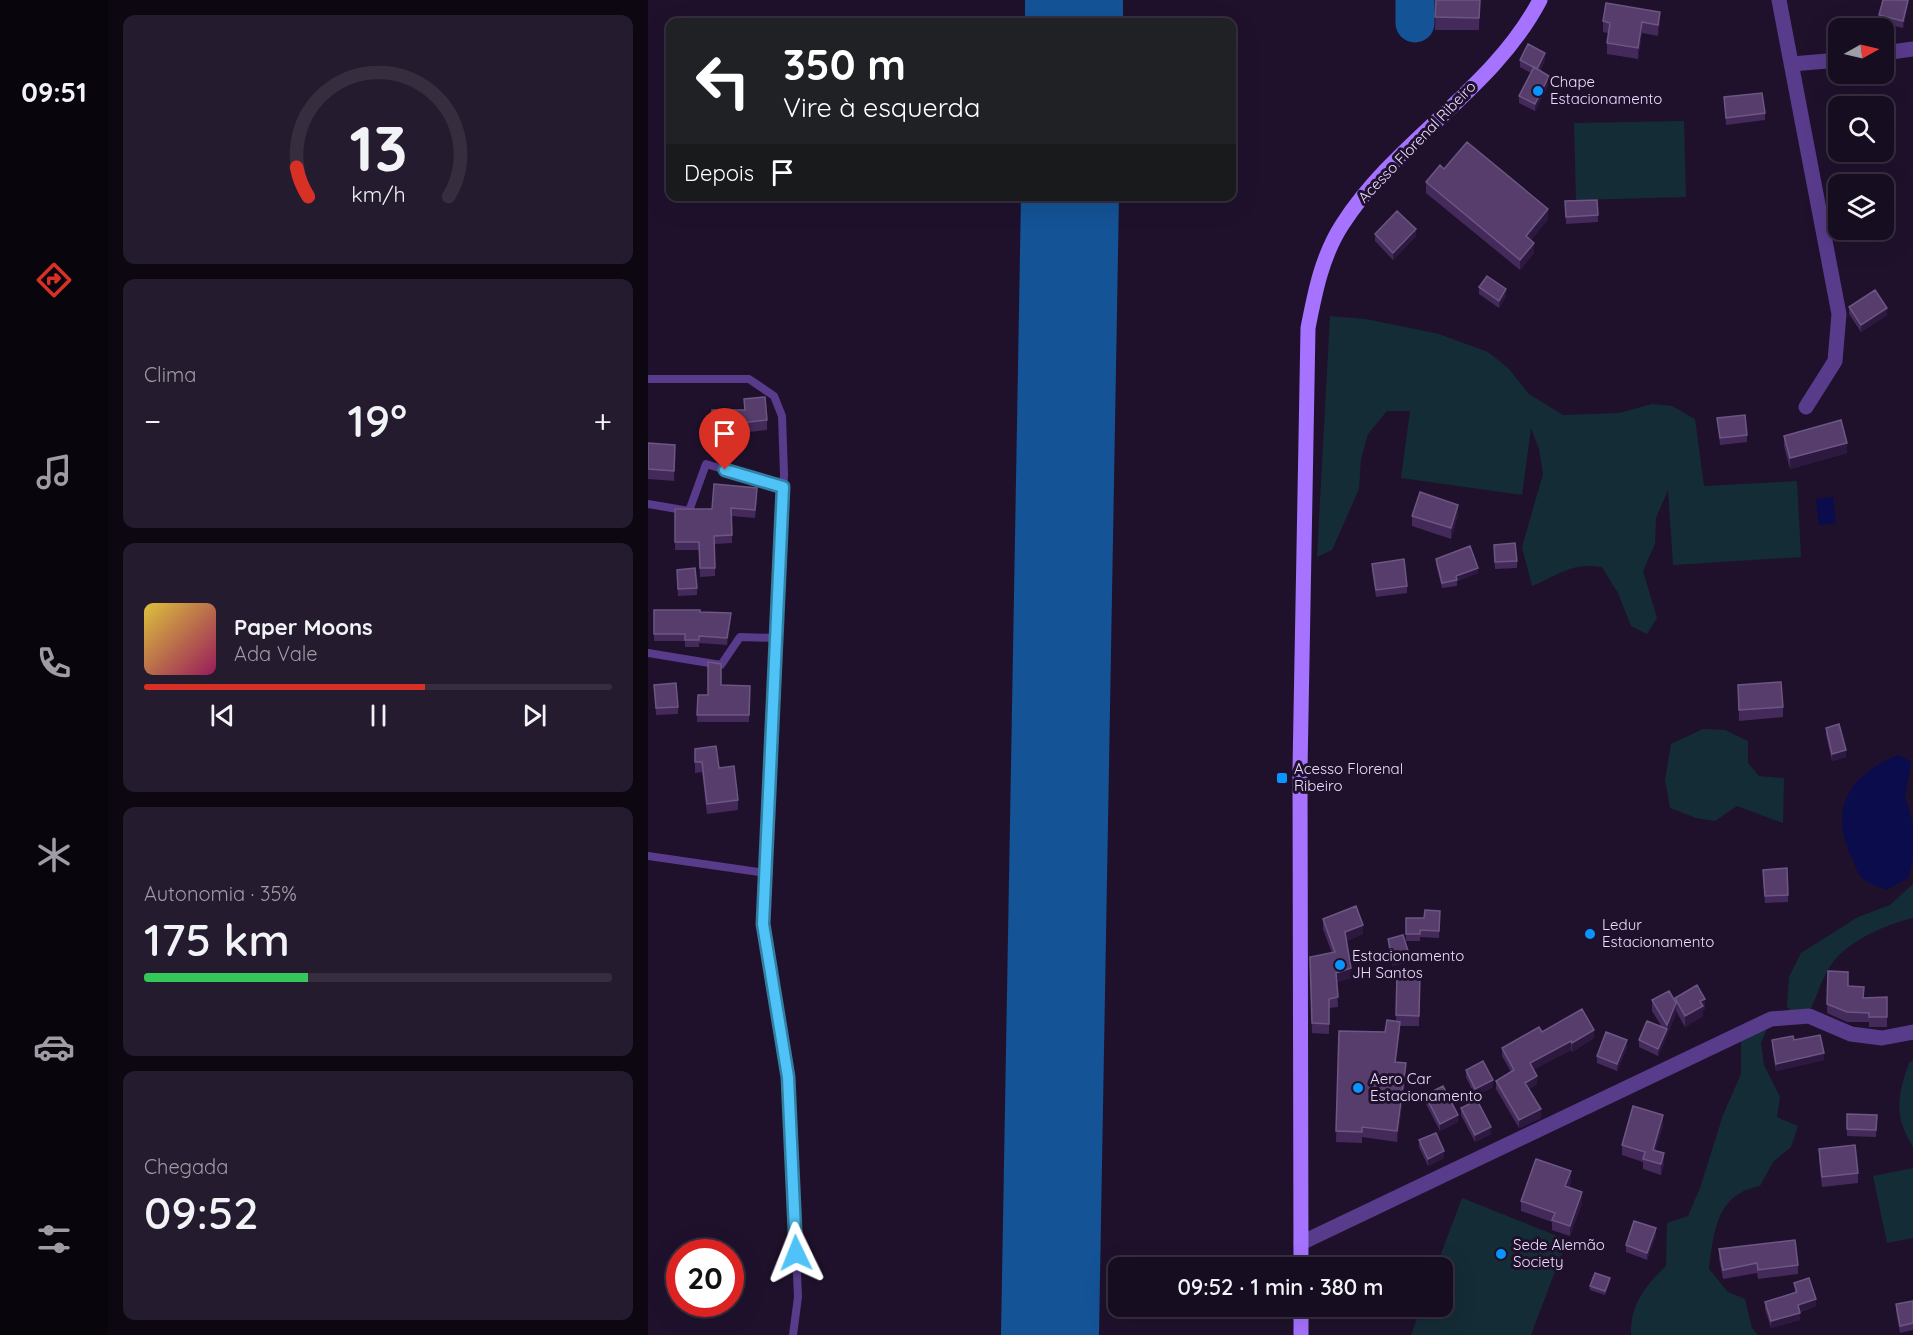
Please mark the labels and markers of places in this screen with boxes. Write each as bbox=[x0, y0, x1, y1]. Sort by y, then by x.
place label: Chape Estacionamento bbox=[1550, 72, 1662, 108]
marker: Chape Estacionamento bbox=[1531, 84, 1545, 98]
pin bbox=[699, 408, 750, 470]
place label: Acesso Florenal Ribeiro bbox=[1294, 759, 1403, 795]
marker: Acesso Florenal Ribeiro bbox=[1275, 771, 1289, 785]
place label: Ledur Estacionamento bbox=[1602, 915, 1714, 951]
marker: Ledur Estacionamento bbox=[1583, 927, 1597, 941]
place label: Estacionamento JH Santos bbox=[1352, 946, 1464, 982]
marker: Estacionamento JH Santos bbox=[1333, 958, 1347, 972]
place label: Aero Car Estacionamento bbox=[1370, 1069, 1482, 1105]
marker: Aero Car Estacionamento bbox=[1351, 1081, 1365, 1095]
place label: Sede Alemão Society bbox=[1513, 1235, 1605, 1271]
marker: Sede Alemão Society bbox=[1494, 1247, 1508, 1261]

